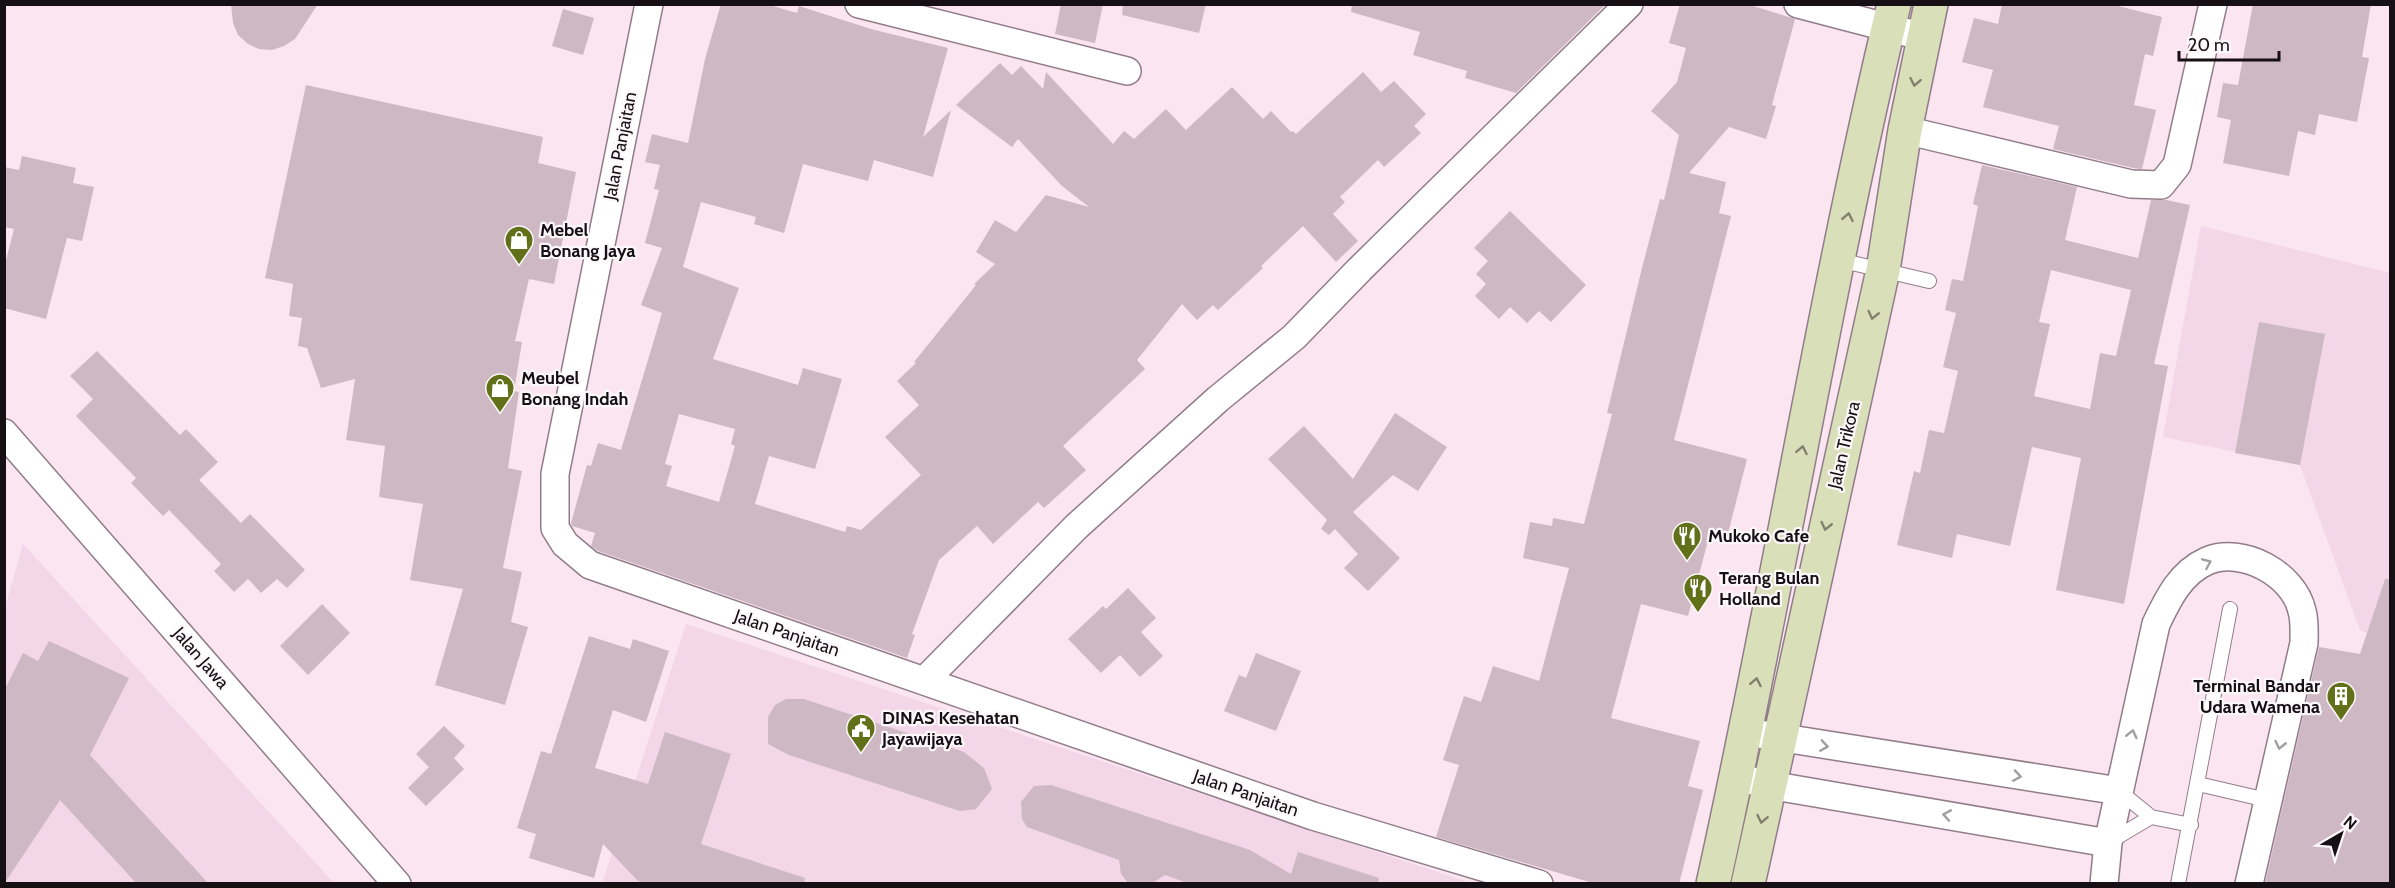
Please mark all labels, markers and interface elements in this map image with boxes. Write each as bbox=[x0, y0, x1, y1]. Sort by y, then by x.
scale bar bbox=[2179, 24, 2280, 62]
text: 20 m bbox=[2188, 34, 2230, 56]
one-way arrow bbox=[1909, 77, 1922, 87]
street label: Jalan Panjaitan bbox=[599, 90, 641, 203]
one-way arrow bbox=[1841, 213, 1854, 223]
place label: Mebel Bonang Jaya bbox=[540, 219, 635, 262]
shop icon: Mebel Bonang Jaya bbox=[503, 224, 535, 266]
one-way arrow bbox=[1867, 310, 1880, 320]
place label: Meubel Bonang Indah bbox=[521, 367, 628, 410]
shop icon: Meubel Bonang Indah bbox=[484, 372, 516, 414]
street label: Jalan Trikora bbox=[1823, 399, 1865, 492]
one-way arrow bbox=[1795, 445, 1808, 455]
restaurant icon: Mukoko Cafe bbox=[1671, 520, 1703, 562]
one-way arrow bbox=[1820, 521, 1833, 531]
place label: Mukoko Cafe bbox=[1708, 525, 1809, 547]
one-way arrow bbox=[2200, 558, 2211, 570]
place label: Terang Bulan Holland bbox=[1719, 567, 1819, 610]
restaurant icon: Terang Bulan Holland bbox=[1682, 572, 1714, 614]
street label: Jalan Panjaitan bbox=[731, 604, 843, 661]
street label: Jalan Jawa bbox=[168, 622, 234, 694]
place label: Terminal Bandar Udara Wamena bbox=[2193, 675, 2320, 718]
one-way arrow bbox=[1749, 678, 1762, 688]
building icon: Terminal Bandar Udara Wamena bbox=[2325, 680, 2357, 722]
place label: DINAS Kesehatan Jayawijaya bbox=[881, 707, 1019, 750]
public building icon: DINAS Kesehatan Jayawijaya bbox=[845, 712, 877, 754]
one-way arrow bbox=[2124, 730, 2137, 740]
one-way arrow bbox=[1819, 739, 1829, 752]
one-way arrow bbox=[2274, 740, 2287, 750]
street label: Jalan Panjaitan bbox=[1190, 764, 1302, 821]
one-way arrow bbox=[2012, 769, 2021, 781]
north arrow bbox=[2311, 804, 2371, 864]
one-way arrow bbox=[1942, 810, 1951, 822]
text: N bbox=[2340, 812, 2360, 834]
one-way arrow bbox=[1756, 814, 1769, 824]

